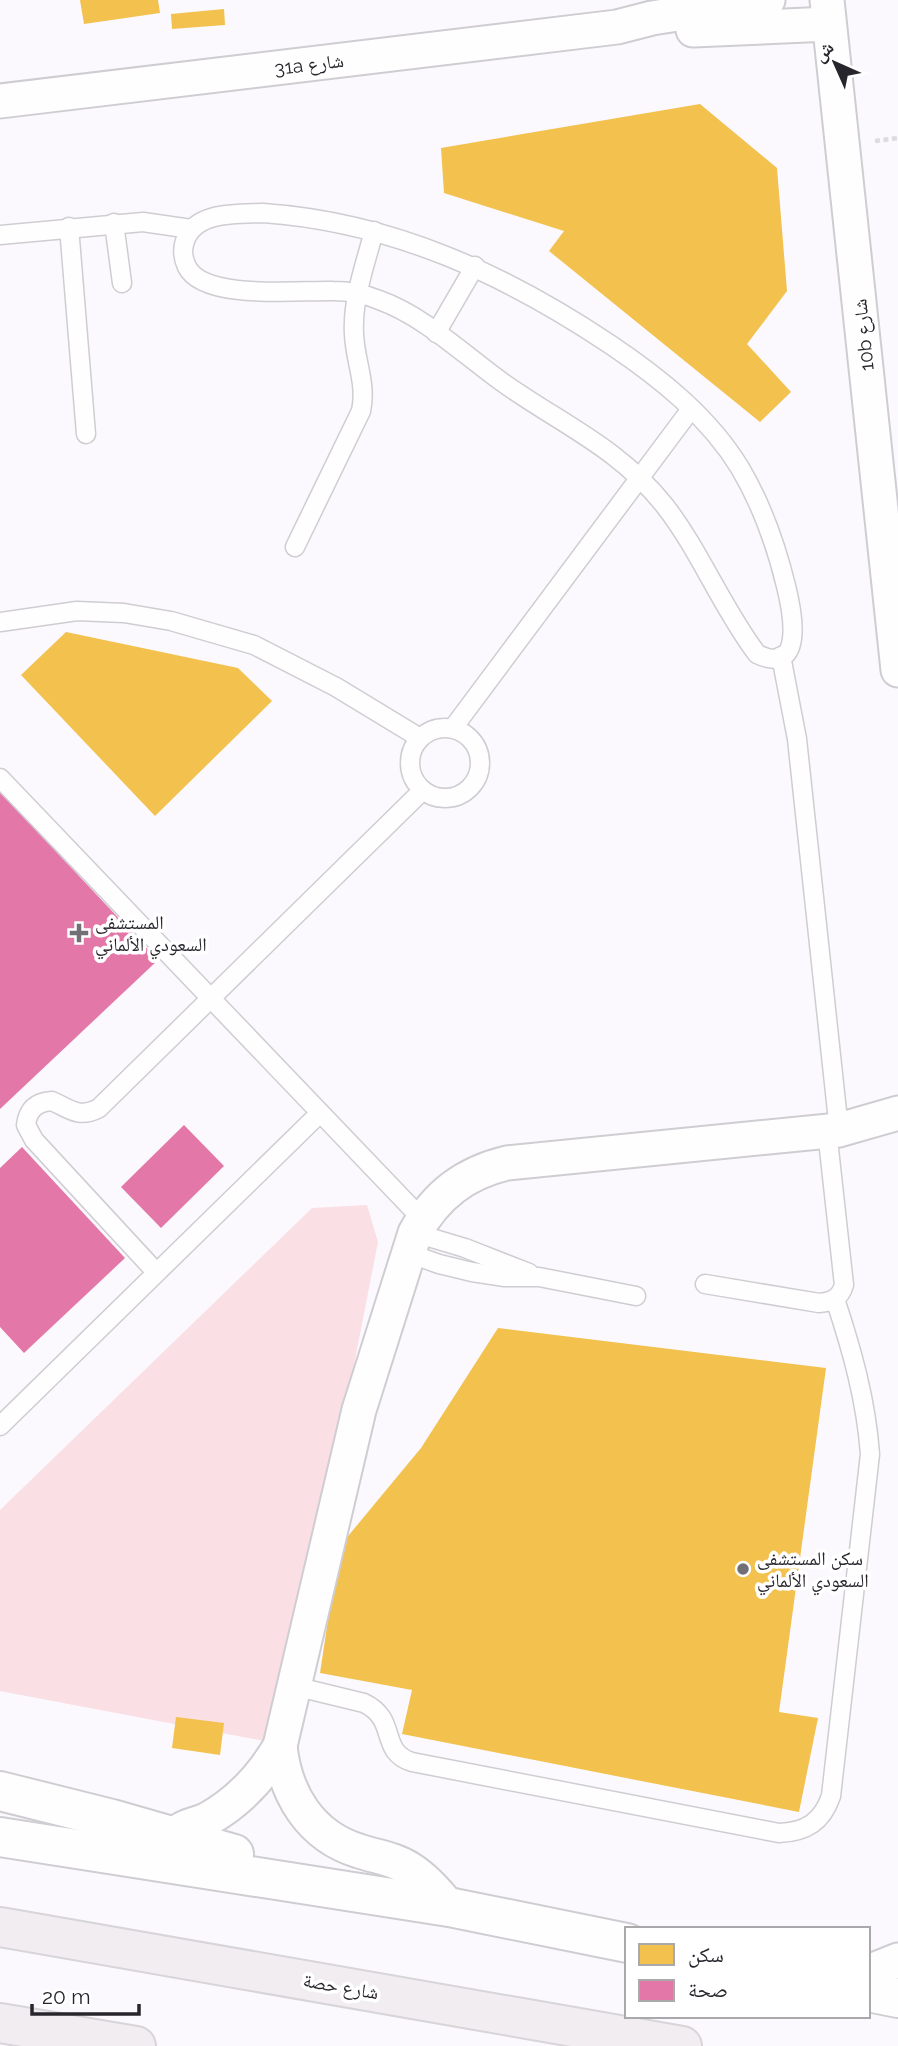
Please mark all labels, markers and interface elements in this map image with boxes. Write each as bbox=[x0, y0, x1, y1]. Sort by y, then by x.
north arrow bbox=[800, 28, 870, 98]
text: ش bbox=[808, 36, 839, 67]
street label: 31a شارع bbox=[273, 49, 345, 80]
street label: 10b شارع bbox=[848, 298, 879, 372]
place label: المستشفى السعودي الألماني bbox=[95, 911, 207, 960]
marker: المستشفى السعودي الألماني bbox=[69, 923, 89, 943]
place label: سكن المستشفى السعودي الألماني bbox=[757, 1547, 869, 1596]
marker: سكن المستشفى السعودي الألماني bbox=[735, 1561, 751, 1577]
legend bbox=[625, 1927, 870, 2018]
text: سكن bbox=[688, 1942, 724, 1968]
street label: شارع حصة bbox=[301, 1969, 381, 2004]
scale bar bbox=[32, 1972, 138, 2016]
text: صحة bbox=[688, 1977, 728, 2002]
text: 20 m bbox=[42, 1984, 90, 2009]

